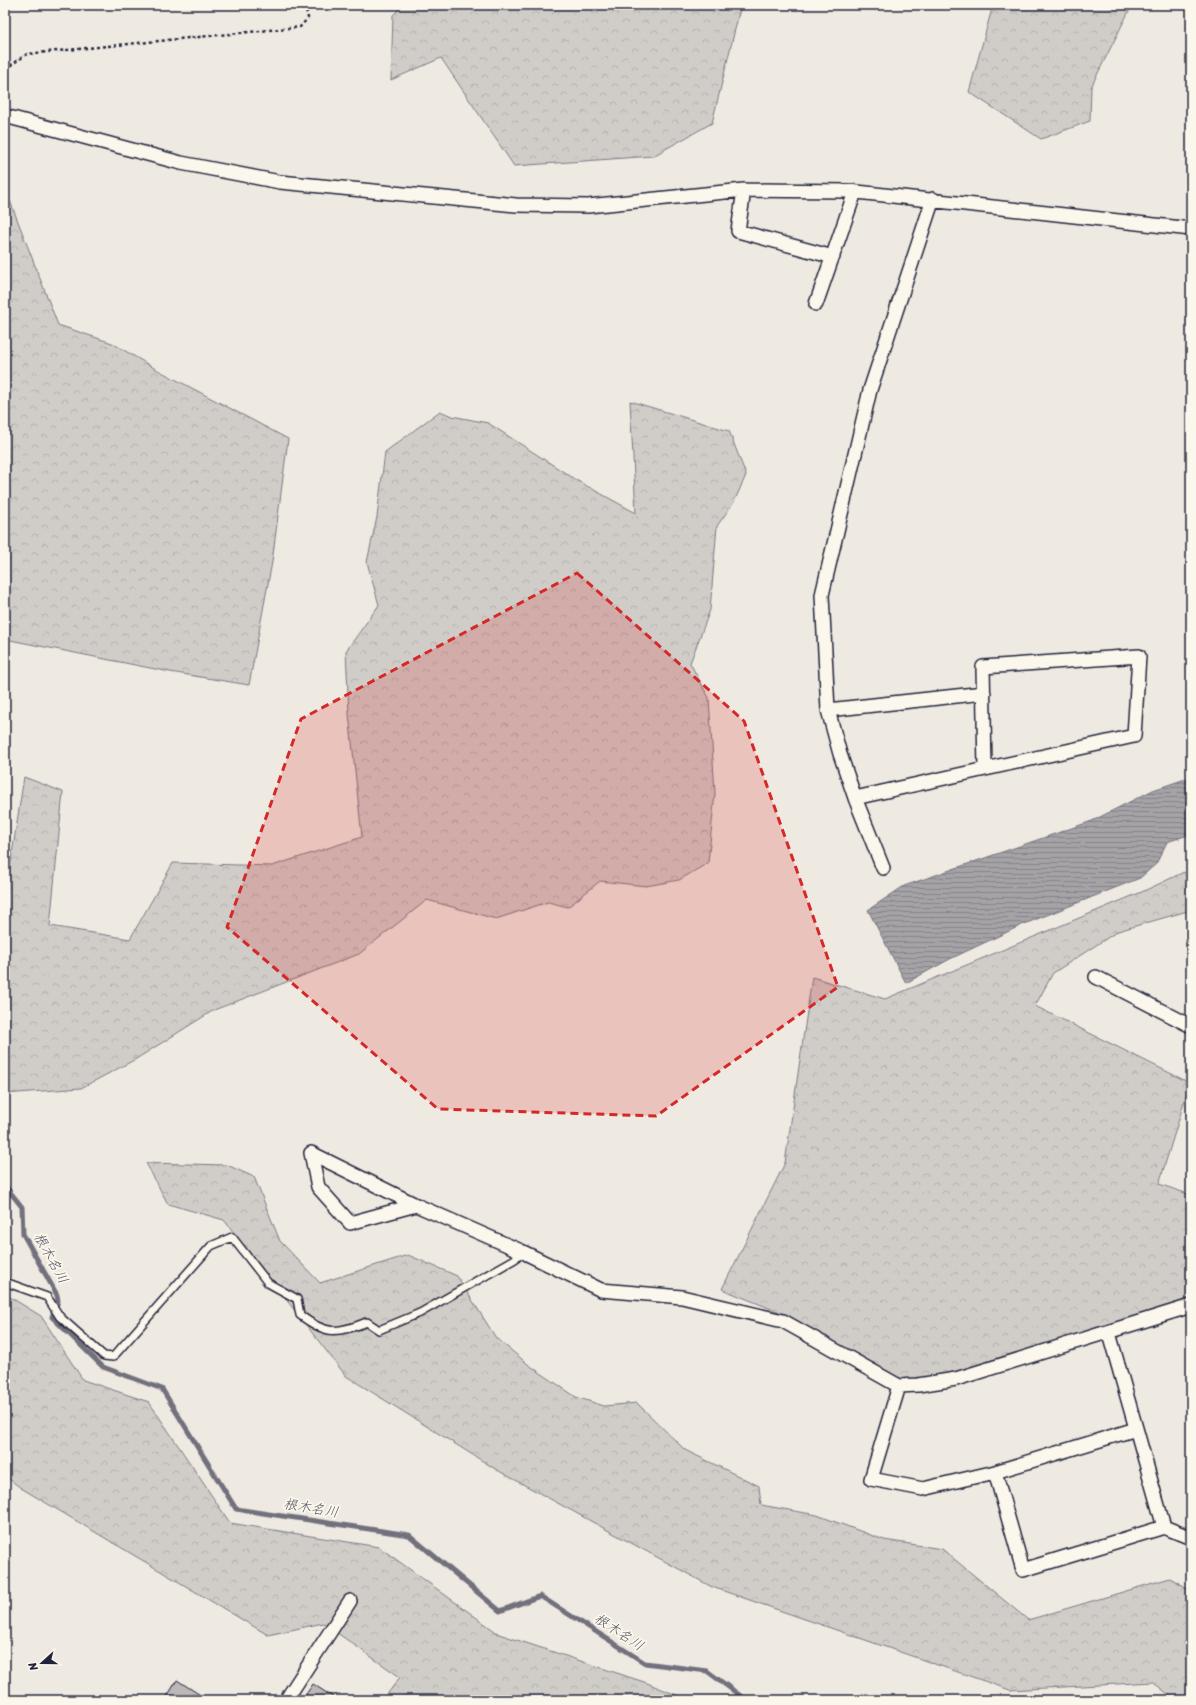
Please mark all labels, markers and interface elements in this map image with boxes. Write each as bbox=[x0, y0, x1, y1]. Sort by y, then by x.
water label: 根木名川 bbox=[26, 1227, 76, 1289]
water label: 根木名川 bbox=[281, 1491, 341, 1525]
water label: 根木名川 bbox=[589, 1606, 649, 1658]
north arrow bbox=[22, 1643, 62, 1683]
text: N bbox=[23, 1659, 44, 1674]

